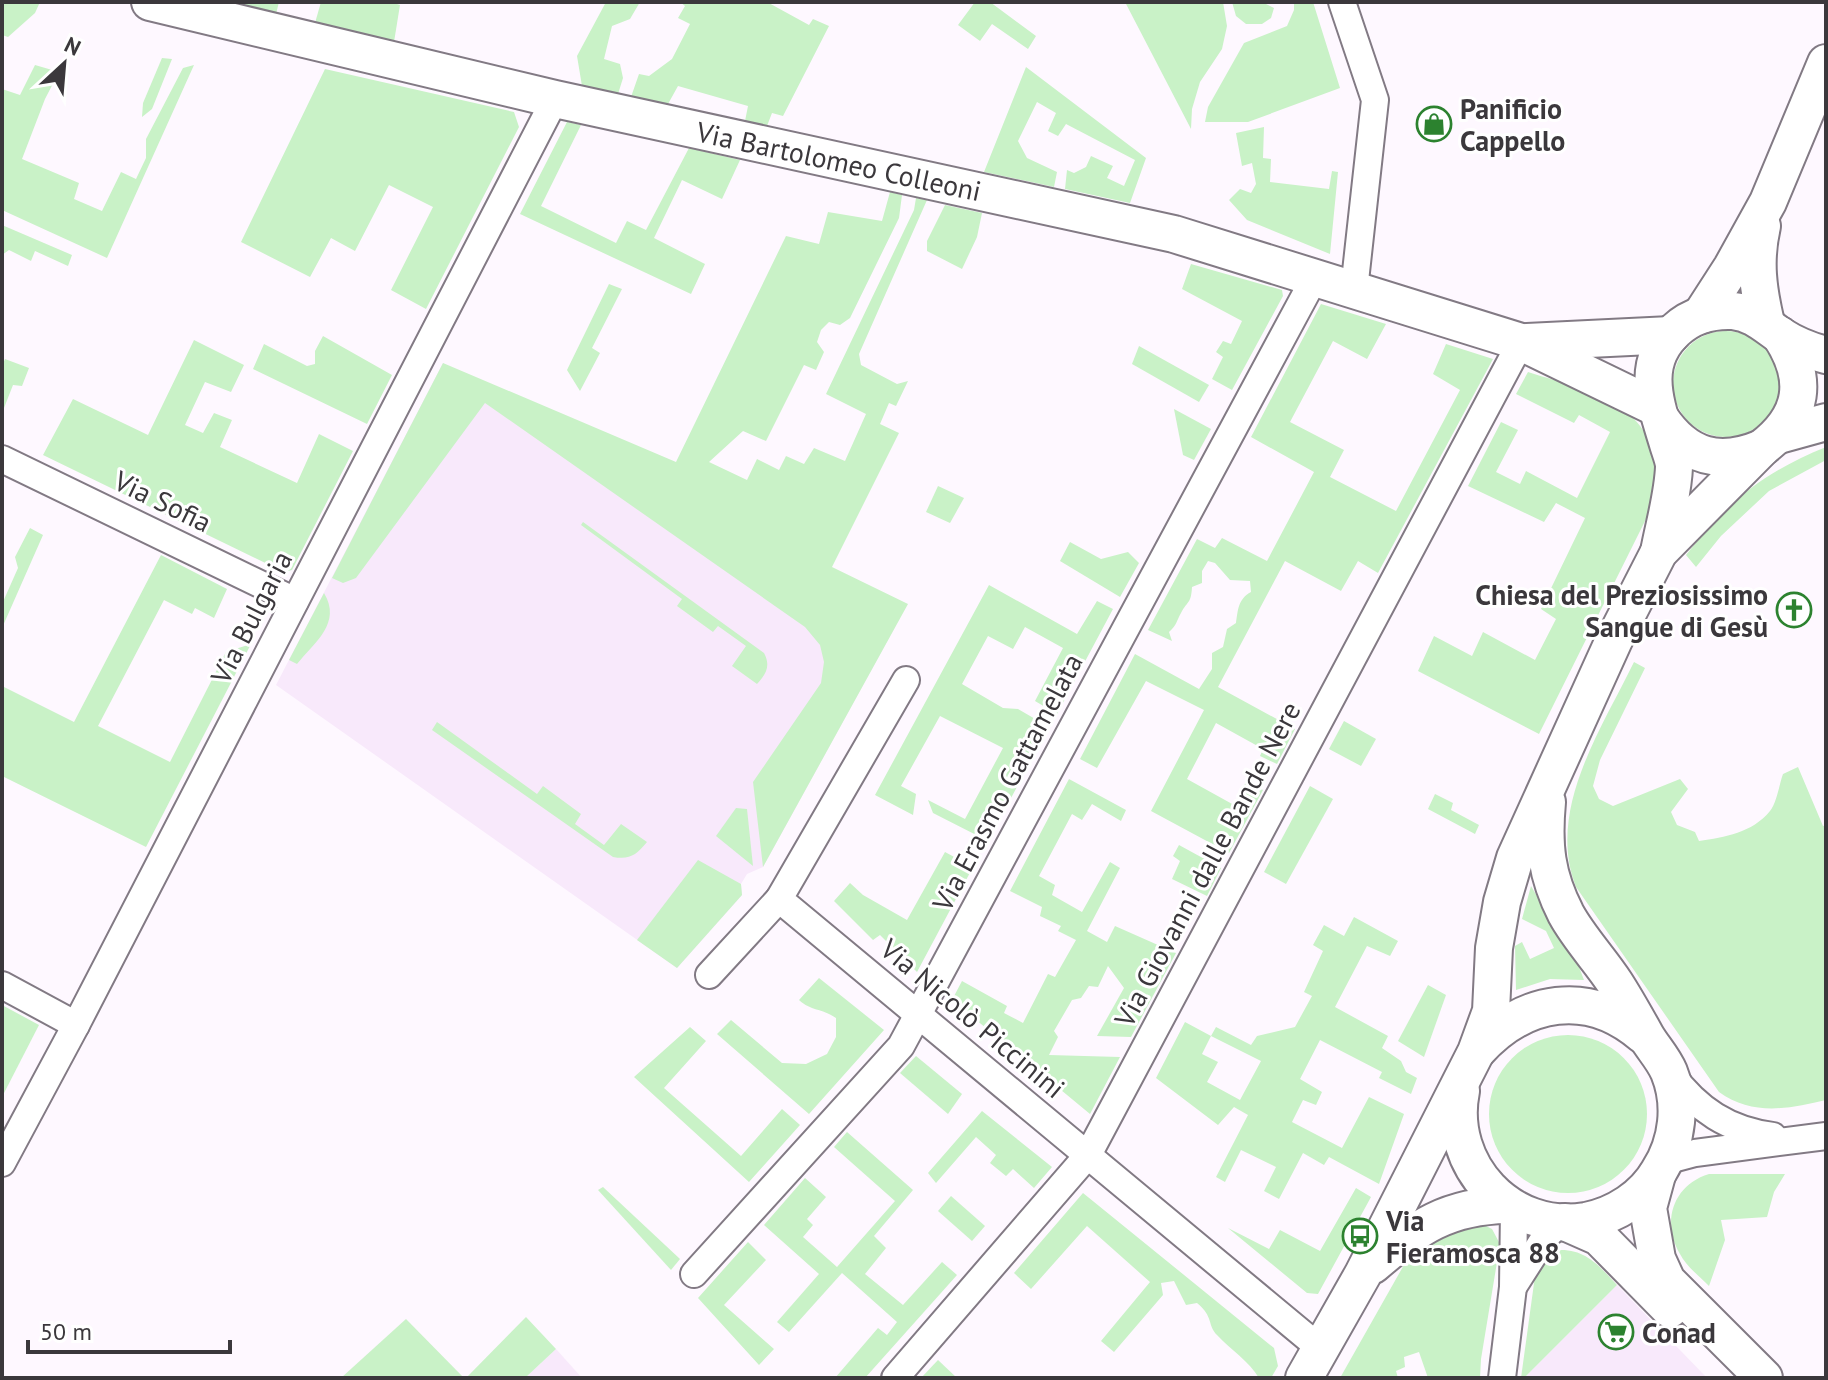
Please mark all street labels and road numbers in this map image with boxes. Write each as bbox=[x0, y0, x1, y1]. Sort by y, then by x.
street label: Via Bartolomeo Colleoni bbox=[692, 113, 985, 209]
street label: Via Sofia bbox=[107, 461, 218, 540]
street label: Via Bulgaria bbox=[201, 544, 300, 691]
street label: Via Erasmo Gattamelata bbox=[923, 647, 1091, 918]
street label: Via Giovanni dalle Bande Nere bbox=[1105, 695, 1309, 1034]
street label: Via Nicolò Piccinini bbox=[872, 929, 1073, 1106]

